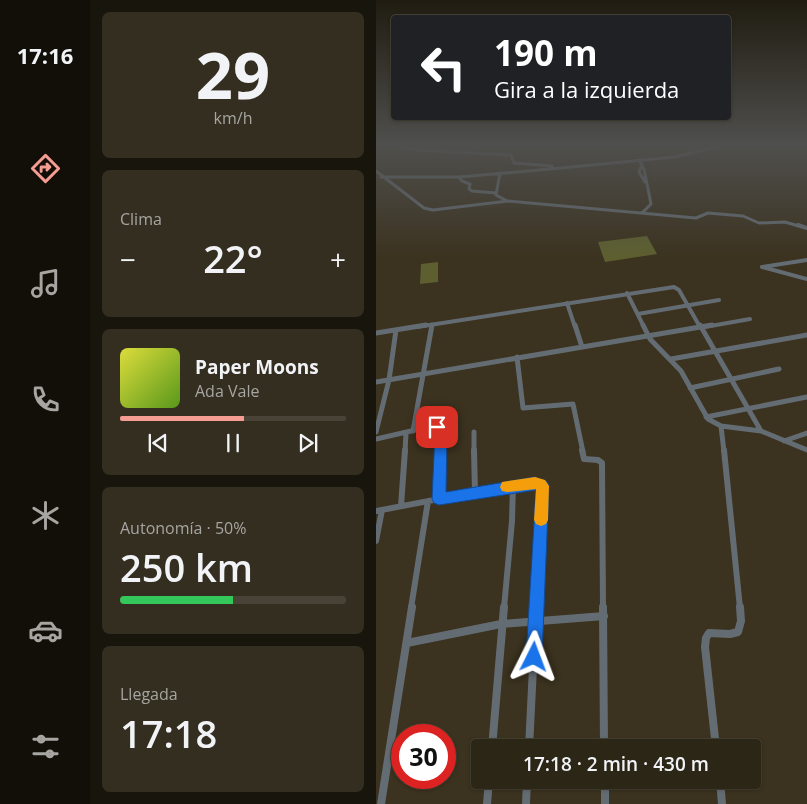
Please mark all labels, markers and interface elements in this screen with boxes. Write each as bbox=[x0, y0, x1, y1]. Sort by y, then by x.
text: 190 m bbox=[494, 29, 598, 76]
text: 29 bbox=[196, 30, 270, 118]
icon: left bbox=[411, 35, 476, 100]
text: 17:16 bbox=[17, 40, 73, 70]
text: Gira a la izquierda bbox=[494, 74, 679, 104]
text: km/h bbox=[214, 107, 252, 129]
icon: directions bbox=[28, 151, 63, 186]
text: Clima bbox=[120, 208, 162, 230]
text: 22° bbox=[203, 232, 263, 284]
text: − bbox=[120, 240, 136, 278]
text: + bbox=[330, 240, 346, 278]
icon: music bbox=[28, 266, 63, 301]
text: Paper Moons bbox=[195, 354, 319, 380]
text: Ada Vale bbox=[195, 380, 259, 402]
icon: phone bbox=[28, 382, 63, 417]
pin bbox=[416, 406, 458, 448]
icon: arrive bbox=[423, 413, 451, 441]
icon: previous bbox=[144, 429, 172, 457]
icon: pause bbox=[219, 429, 247, 457]
icon: next bbox=[294, 429, 322, 457]
icon: climate bbox=[28, 498, 63, 533]
text: Autonomía · 50% bbox=[120, 517, 246, 539]
text: 250 km bbox=[120, 541, 253, 593]
icon: car bbox=[28, 613, 63, 648]
position arrow bbox=[507, 630, 559, 682]
text: Llegada bbox=[120, 683, 178, 705]
text: 17:18 bbox=[120, 707, 217, 759]
speed limit sign: 30 bbox=[391, 724, 456, 789]
icon: filters bbox=[28, 729, 63, 764]
text: 17:18 · 2 min · 430 m bbox=[523, 751, 709, 777]

